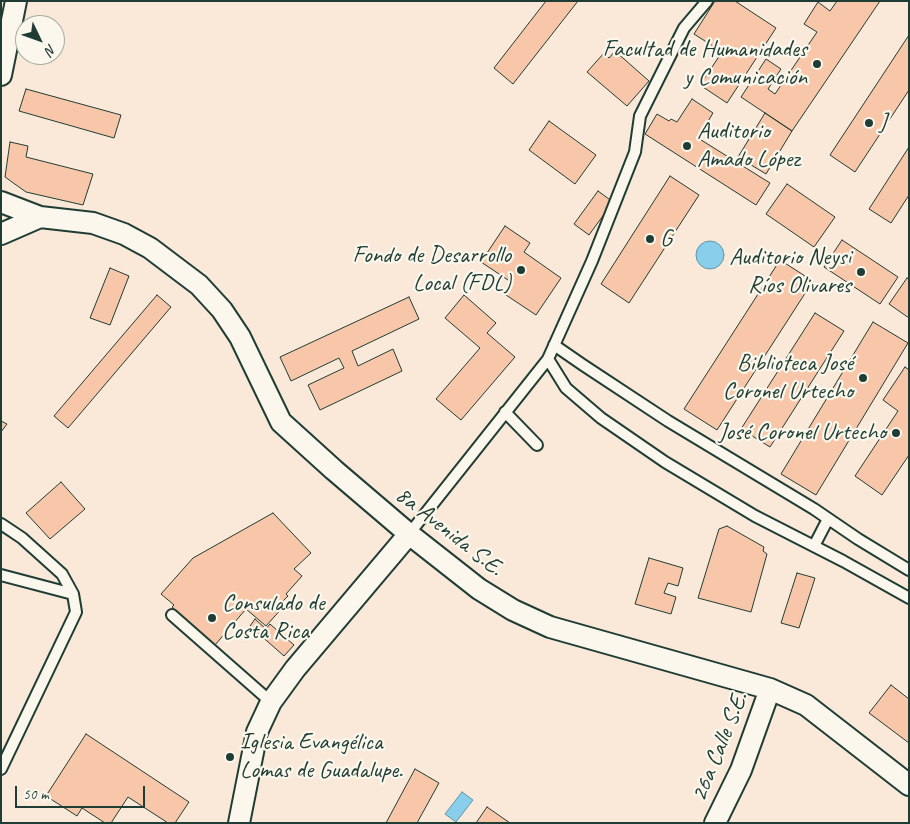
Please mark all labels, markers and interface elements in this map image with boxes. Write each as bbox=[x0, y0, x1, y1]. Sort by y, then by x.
north arrow bbox=[15, 15, 65, 65]
place label: Facultad de Humanidades y Comunicación bbox=[603, 36, 807, 92]
text: N bbox=[42, 41, 60, 59]
marker: Facultad de Humanidades y Comunicación bbox=[811, 58, 823, 70]
place label: J bbox=[879, 109, 886, 137]
marker: J bbox=[863, 117, 875, 129]
place label: Auditorio Amado López bbox=[697, 118, 800, 174]
marker: Auditorio Amado López bbox=[681, 140, 693, 152]
place label: G bbox=[660, 225, 672, 253]
marker: G bbox=[644, 233, 656, 245]
place label: Fondo de Desarrollo Local (FDL) bbox=[353, 242, 511, 298]
place label: Auditorio Neysi Ríos Olivares bbox=[729, 244, 851, 300]
marker: Fondo de Desarrollo Local (FDL) bbox=[515, 264, 527, 276]
marker: Auditorio Neysi Ríos Olivares bbox=[855, 266, 867, 278]
place label: Biblioteca José Coronel Urtecho bbox=[723, 350, 853, 406]
marker: Biblioteca José Coronel Urtecho bbox=[857, 372, 869, 384]
place label: José Coronel Urtecho bbox=[719, 419, 886, 447]
marker: José Coronel Urtecho bbox=[890, 427, 902, 439]
street label: 8a Avenida S.E. bbox=[389, 481, 509, 583]
place label: Consulado de Costa Rica bbox=[222, 590, 325, 646]
marker: Consulado de Costa Rica bbox=[206, 612, 218, 624]
street label: 26a Calle S.E. bbox=[685, 688, 755, 806]
place label: Iglesia Evangélica Lomas de Guadalupe. bbox=[240, 729, 403, 785]
marker: Iglesia Evangélica Lomas de Guadalupe. bbox=[224, 751, 236, 763]
scale bar bbox=[18, 776, 148, 808]
text: 50 m bbox=[23, 785, 49, 804]

